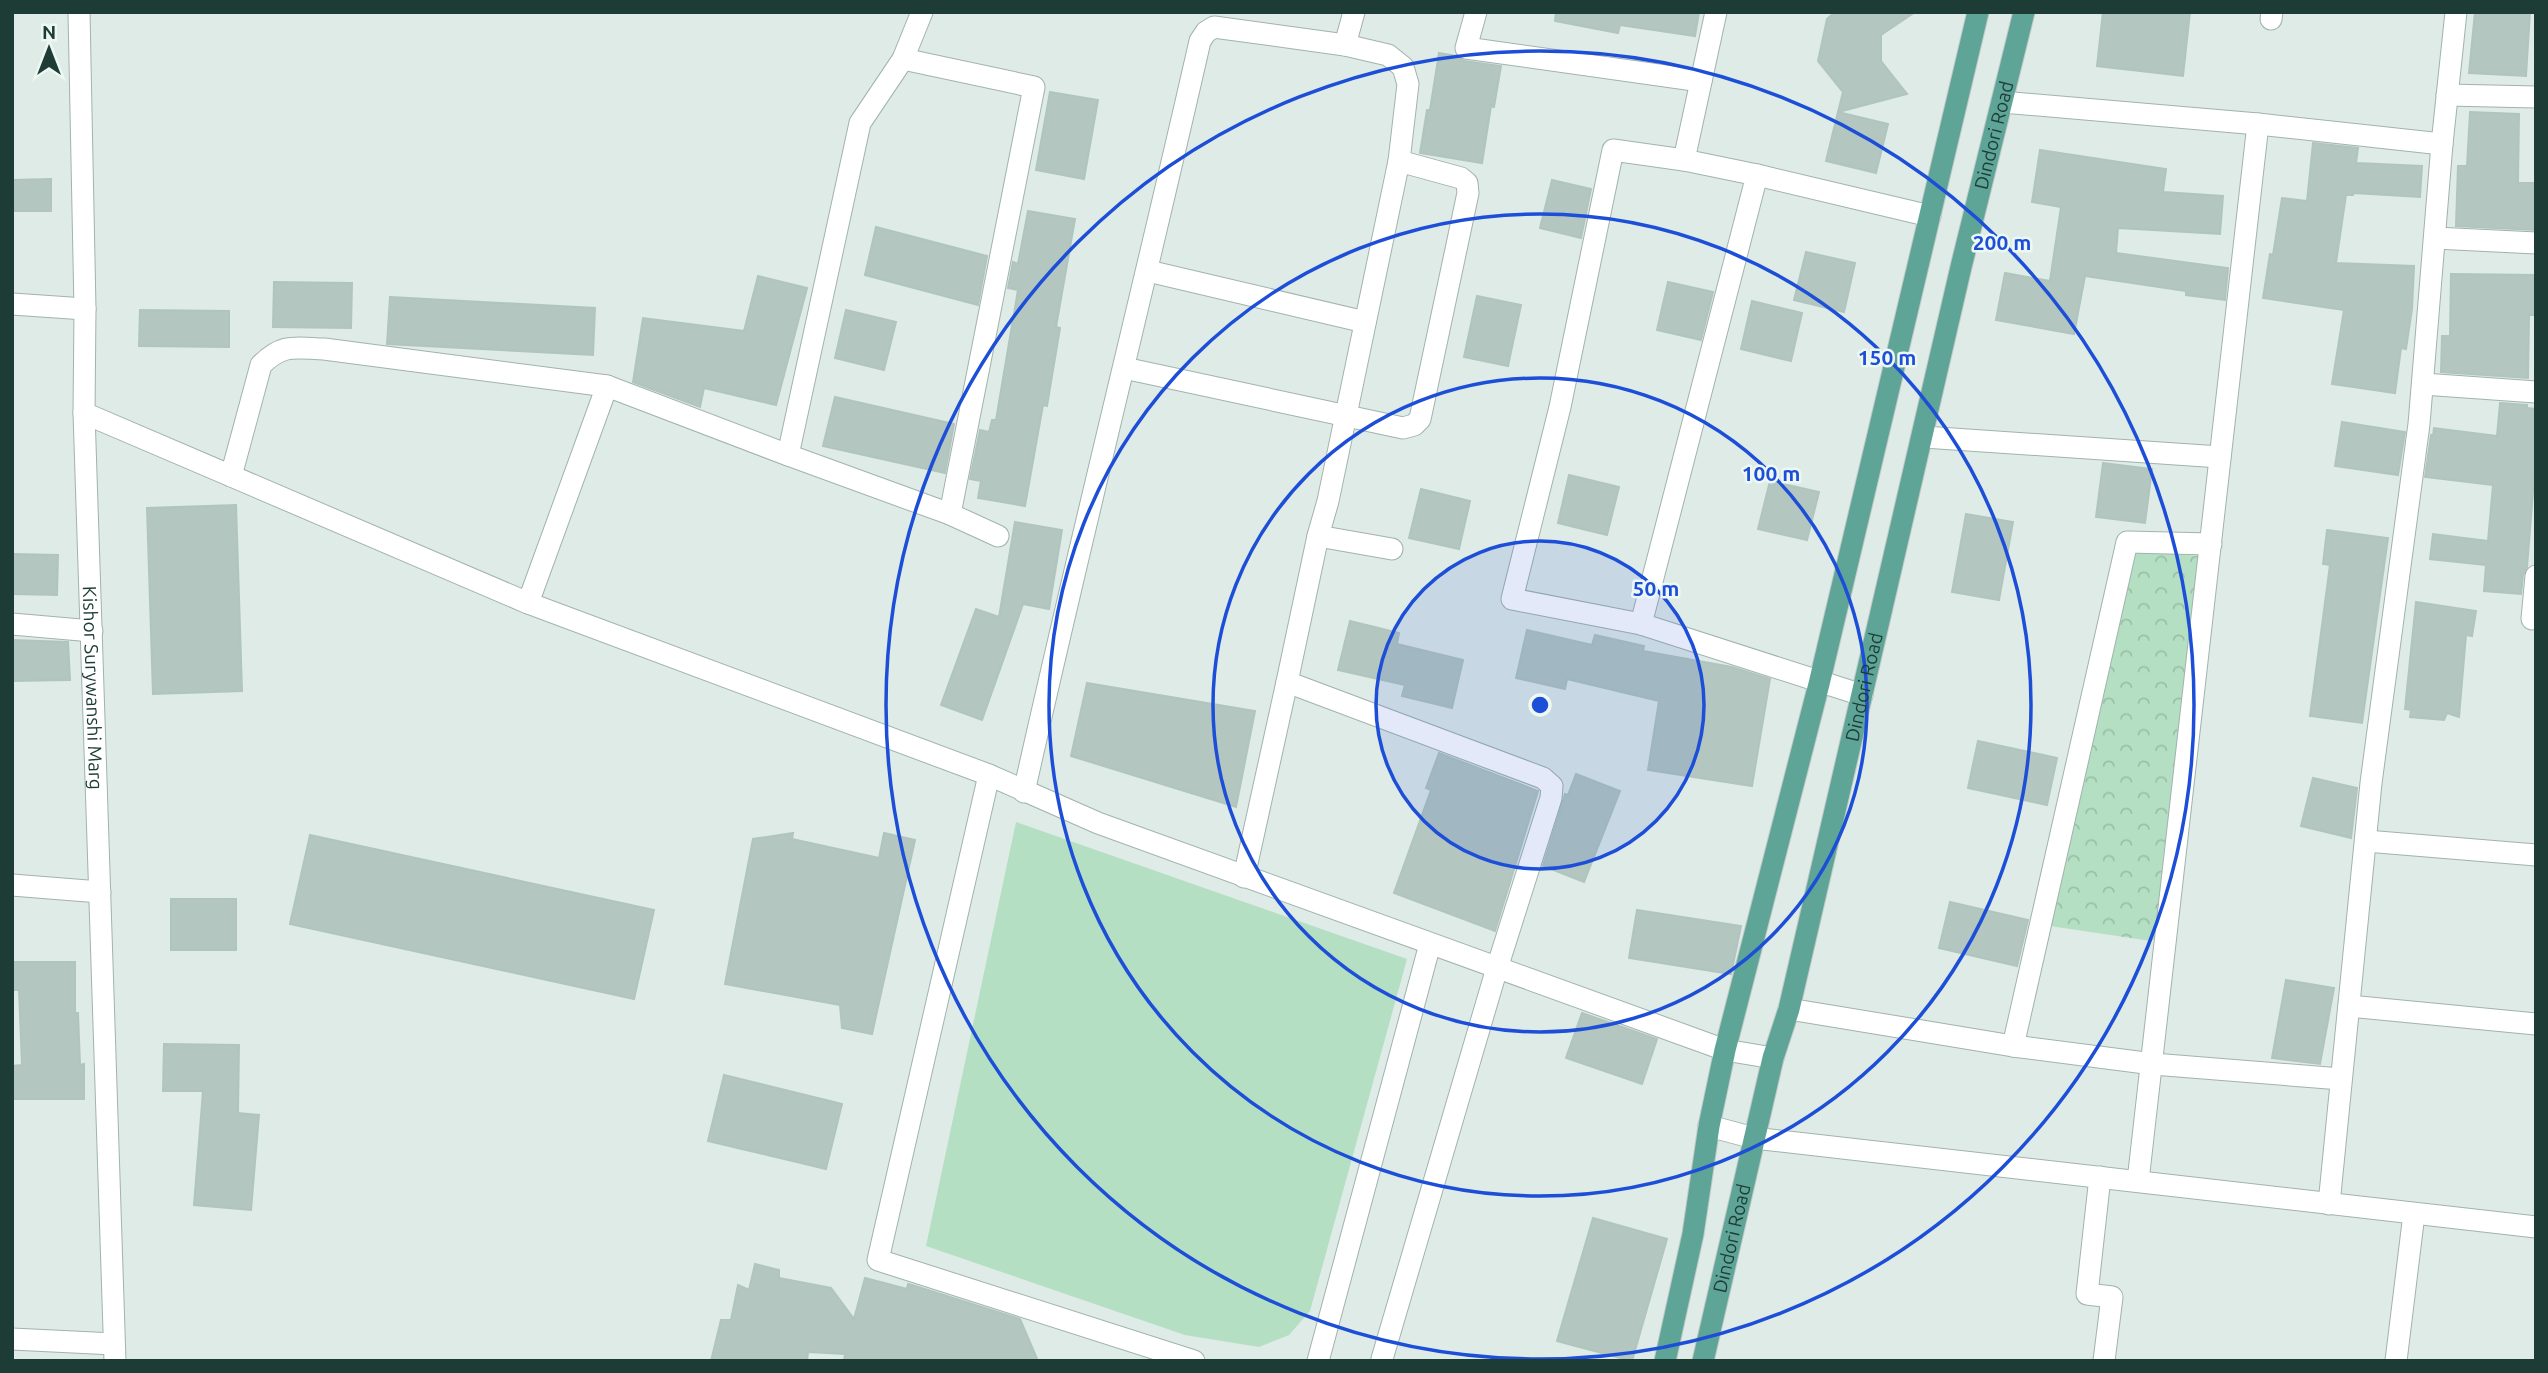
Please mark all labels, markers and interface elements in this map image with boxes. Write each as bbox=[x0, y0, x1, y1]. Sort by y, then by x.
north arrow bbox=[14, 14, 84, 84]
text: N bbox=[42, 21, 56, 43]
street label: Dindori Road bbox=[1970, 79, 2018, 192]
text: 200 m bbox=[1973, 230, 2031, 254]
text: 150 m bbox=[1858, 345, 1916, 369]
text: 100 m bbox=[1742, 461, 1800, 485]
text: 50 m bbox=[1633, 576, 1679, 600]
street label: Kishor Surywanshi Marg bbox=[79, 585, 107, 790]
street label: Dindori Road bbox=[1840, 630, 1887, 744]
centre of rings bbox=[1528, 693, 1552, 717]
street label: Dindori Road bbox=[1708, 1182, 1755, 1295]

